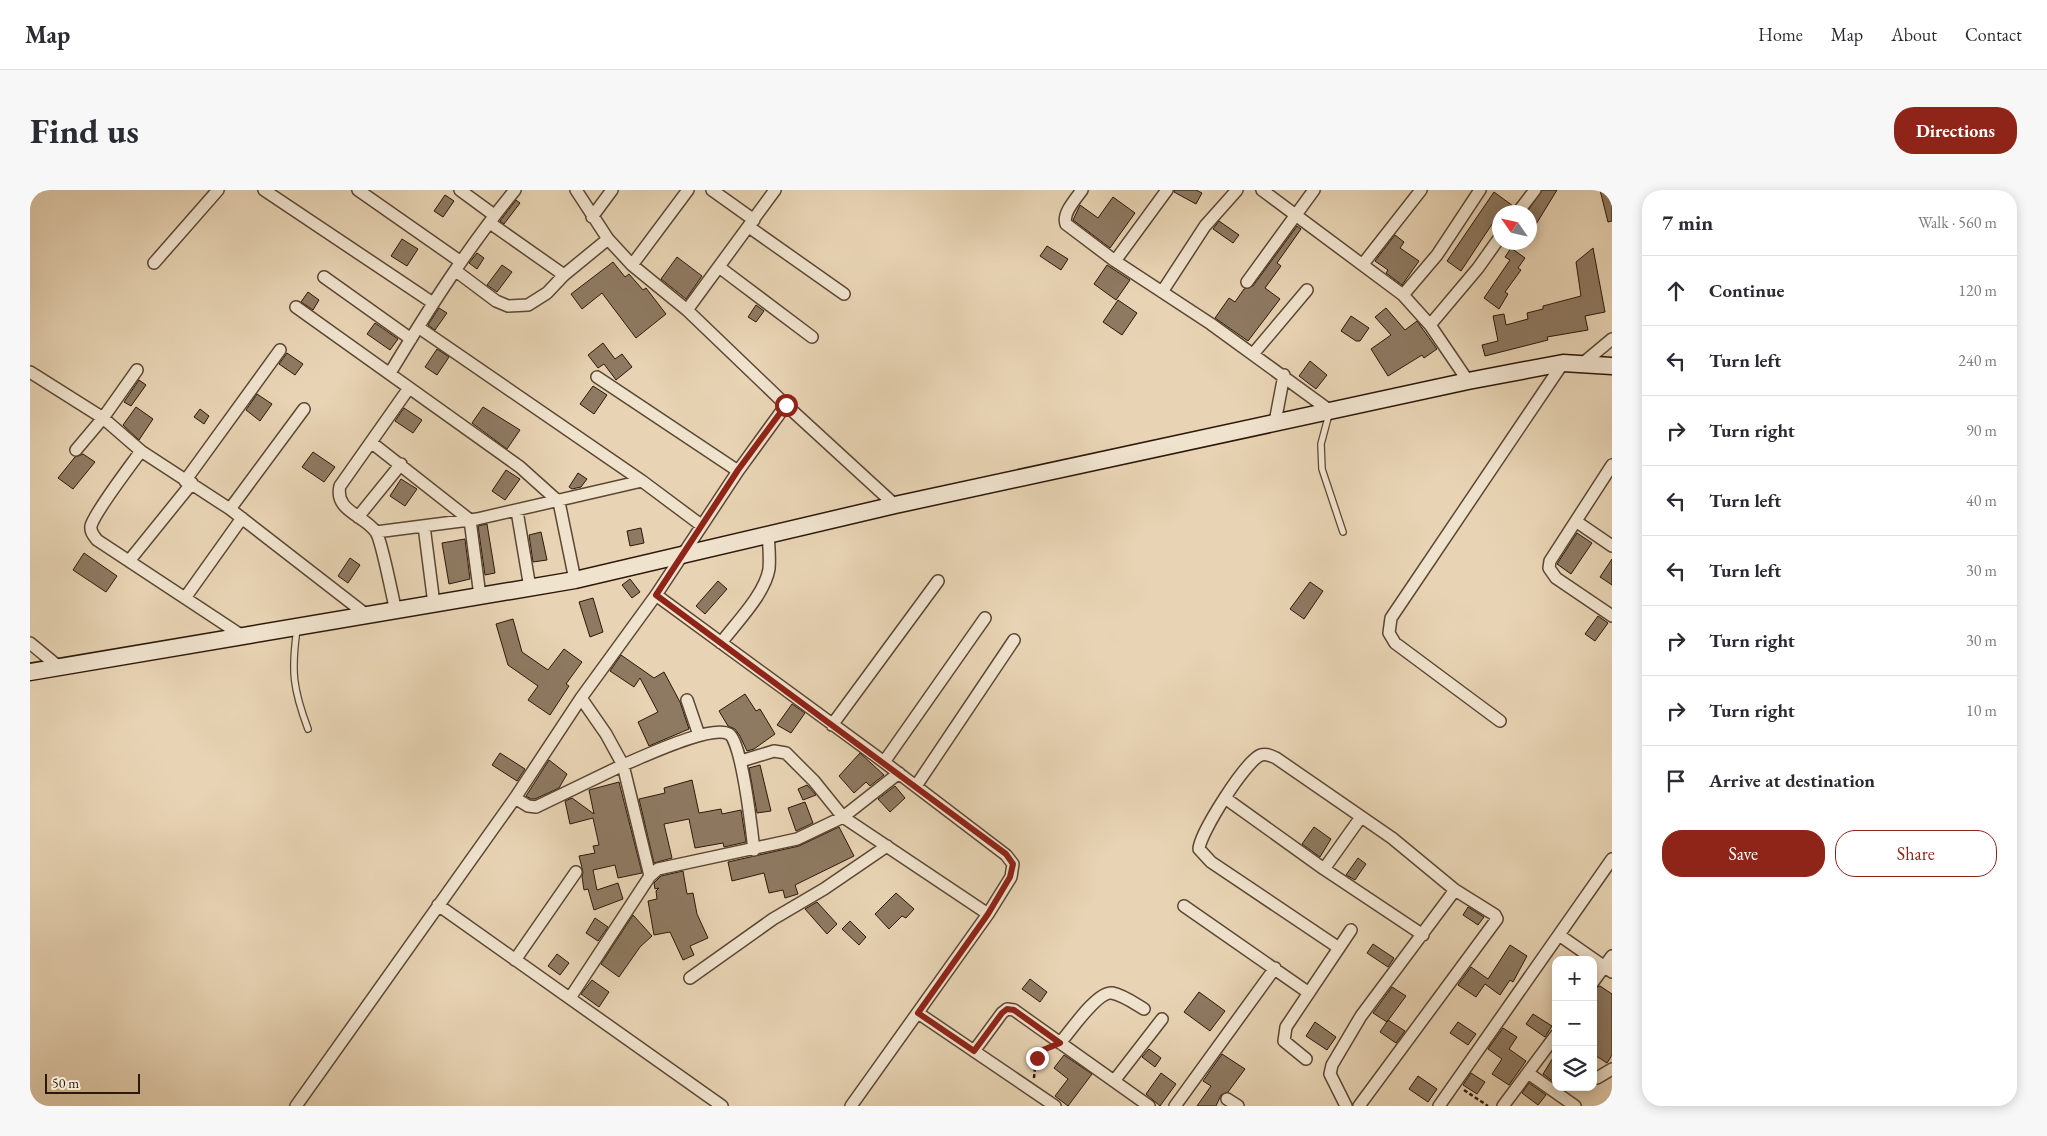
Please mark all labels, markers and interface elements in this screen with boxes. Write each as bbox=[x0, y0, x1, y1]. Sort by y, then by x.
text: Map bbox=[25, 19, 70, 50]
text: Home bbox=[1758, 23, 1803, 46]
text: Map bbox=[1831, 23, 1863, 46]
text: About bbox=[1891, 23, 1937, 46]
text: Contact bbox=[1965, 23, 2022, 46]
button: Directions bbox=[1894, 107, 2017, 154]
text: Find us bbox=[30, 108, 139, 153]
north arrow bbox=[1492, 205, 1537, 250]
text: 7 min bbox=[1662, 209, 1713, 236]
text: Walk · 560 m bbox=[1918, 212, 1997, 233]
icon: ahead bbox=[1662, 277, 1690, 305]
text: Continue bbox=[1709, 278, 1784, 303]
text: 120 m bbox=[1958, 280, 1997, 301]
icon: left bbox=[1662, 347, 1690, 375]
text: Turn left bbox=[1709, 348, 1781, 373]
text: 240 m bbox=[1958, 350, 1997, 371]
route start bbox=[775, 394, 798, 417]
icon: right bbox=[1662, 417, 1690, 445]
text: Turn right bbox=[1709, 418, 1795, 443]
text: 90 m bbox=[1966, 420, 1997, 441]
icon: left bbox=[1662, 487, 1690, 515]
text: Turn left bbox=[1709, 488, 1781, 513]
text: 40 m bbox=[1966, 490, 1997, 511]
icon: left bbox=[1662, 557, 1690, 585]
text: Turn left bbox=[1709, 558, 1781, 583]
text: 30 m bbox=[1966, 560, 1997, 581]
icon: right bbox=[1662, 627, 1690, 655]
text: Turn right bbox=[1709, 628, 1795, 653]
text: 30 m bbox=[1966, 630, 1997, 651]
icon: right bbox=[1662, 697, 1690, 725]
text: Turn right bbox=[1709, 698, 1795, 723]
text: 10 m bbox=[1966, 700, 1997, 721]
icon: arrive bbox=[1662, 767, 1690, 795]
text: Arrive at destination bbox=[1709, 768, 1875, 793]
button: Save bbox=[1662, 830, 1825, 877]
button: Share bbox=[1835, 830, 1997, 877]
map controls bbox=[1552, 956, 1597, 1091]
button: + bbox=[1552, 956, 1597, 1001]
button: − bbox=[1552, 1001, 1597, 1046]
button: layers bbox=[1552, 1046, 1597, 1091]
route end bbox=[1026, 1047, 1049, 1070]
scale bar bbox=[45, 1071, 140, 1094]
text: 50 m bbox=[52, 1074, 79, 1092]

